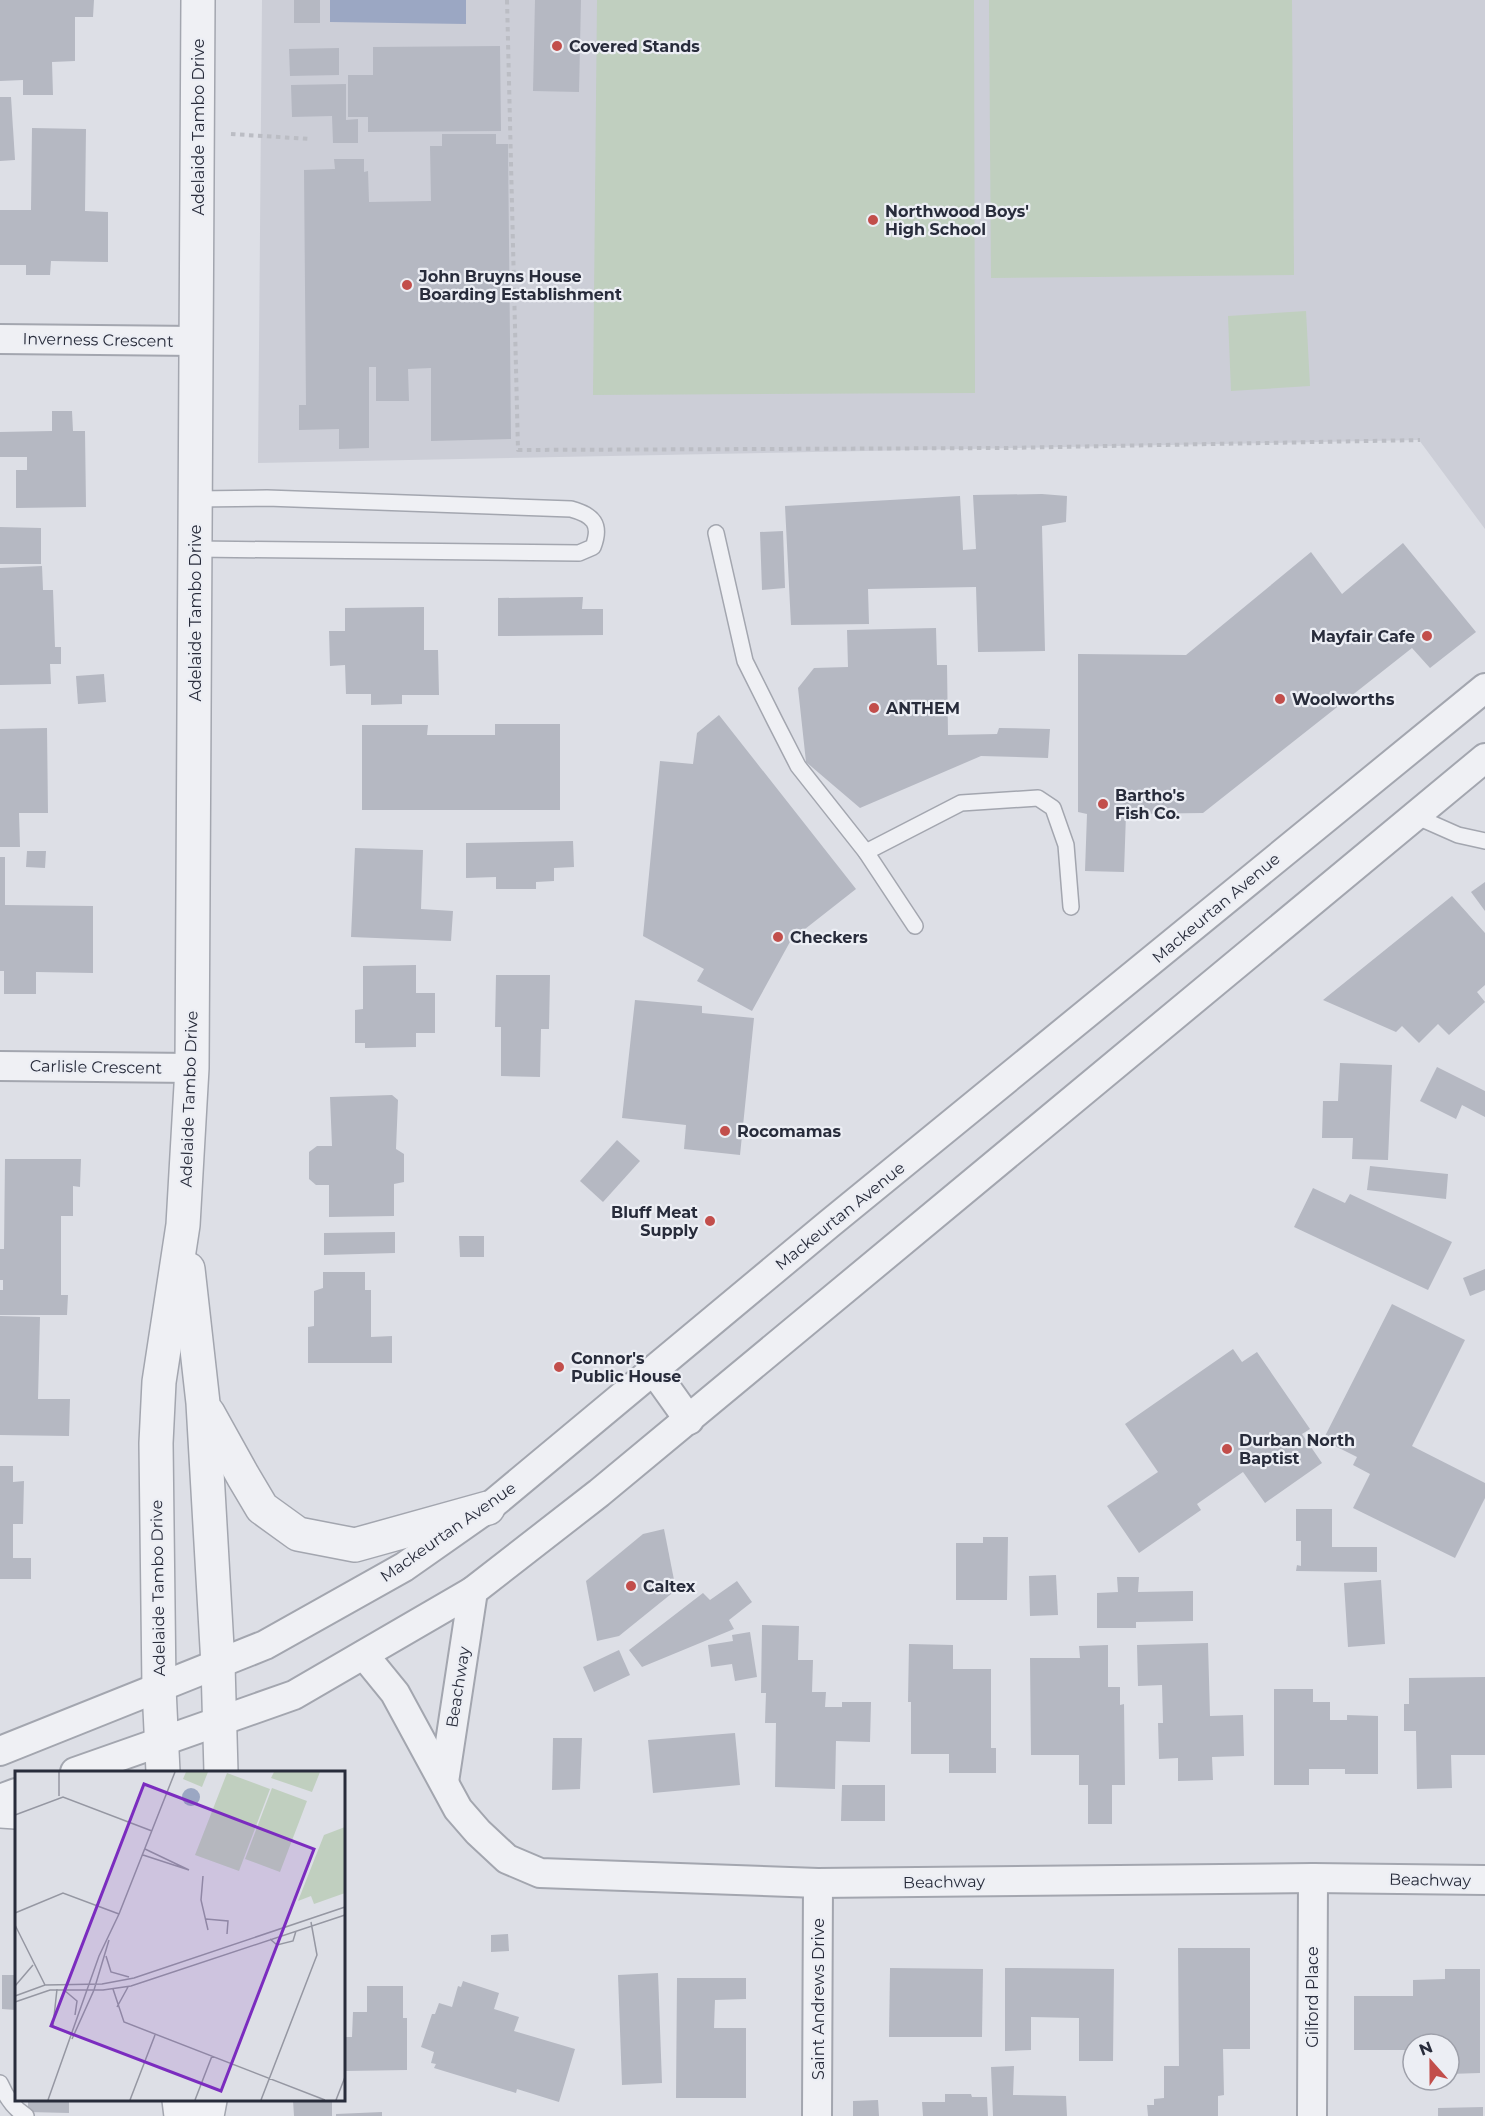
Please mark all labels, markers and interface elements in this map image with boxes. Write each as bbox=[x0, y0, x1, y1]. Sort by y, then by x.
place label: Covered Stands bbox=[569, 37, 700, 56]
street label: Adelaide Tambo Drive bbox=[189, 39, 208, 215]
marker: Covered Stands bbox=[550, 39, 564, 53]
place label: Northwood Boys' High School bbox=[885, 202, 1029, 239]
marker: Northwood Boys' High School bbox=[866, 213, 880, 227]
place label: John Bruyns House Boarding Establishment bbox=[418, 267, 622, 304]
marker: John Bruyns House Boarding Establishment bbox=[400, 278, 414, 292]
street label: Inverness Crescent bbox=[22, 329, 174, 351]
street label: Adelaide Tambo Drive bbox=[186, 525, 205, 701]
place label: Mayfair Cafe bbox=[1311, 627, 1415, 646]
marker: Mayfair Cafe bbox=[1420, 629, 1434, 643]
place label: Woolworths bbox=[1292, 690, 1395, 709]
marker: Woolworths bbox=[1273, 692, 1287, 706]
place label: ANTHEM bbox=[885, 699, 960, 718]
marker: ANTHEM bbox=[867, 701, 881, 715]
place label: Bartho's Fish Co. bbox=[1115, 786, 1185, 823]
marker: Bartho's Fish Co. bbox=[1096, 797, 1110, 811]
street label: Mackeurtan Avenue bbox=[1148, 849, 1284, 967]
place label: Checkers bbox=[790, 928, 868, 947]
marker: Checkers bbox=[771, 930, 785, 944]
street label: Adelaide Tambo Drive bbox=[176, 1010, 202, 1188]
street label: Carlisle Crescent bbox=[30, 1056, 163, 1078]
place label: Rocomamas bbox=[737, 1122, 841, 1141]
marker: Rocomamas bbox=[718, 1124, 732, 1138]
street label: Mackeurtan Avenue bbox=[771, 1158, 909, 1274]
place label: Bluff Meat Supply bbox=[611, 1203, 698, 1240]
marker: Bluff Meat Supply bbox=[703, 1214, 717, 1228]
place label: Connor's Public House bbox=[571, 1349, 681, 1386]
marker: Connor's Public House bbox=[552, 1360, 566, 1374]
place label: Durban North Baptist bbox=[1239, 1431, 1355, 1468]
marker: Durban North Baptist bbox=[1220, 1442, 1234, 1456]
street label: Mackeurtan Avenue bbox=[377, 1478, 519, 1586]
street label: Adelaide Tambo Drive bbox=[147, 1499, 169, 1677]
place label: Caltex bbox=[643, 1577, 696, 1596]
marker: Caltex bbox=[624, 1579, 638, 1593]
street label: Beachway bbox=[442, 1645, 474, 1729]
inset map bbox=[15, 1771, 345, 2101]
street label: Beachway bbox=[1389, 1870, 1471, 1890]
street label: Beachway bbox=[903, 1872, 985, 1892]
street label: Saint Andrews Drive bbox=[809, 1918, 828, 2080]
street label: Gilford Place bbox=[1303, 1946, 1322, 2048]
north arrow bbox=[1401, 2032, 1461, 2092]
text: N bbox=[1416, 2037, 1435, 2060]

